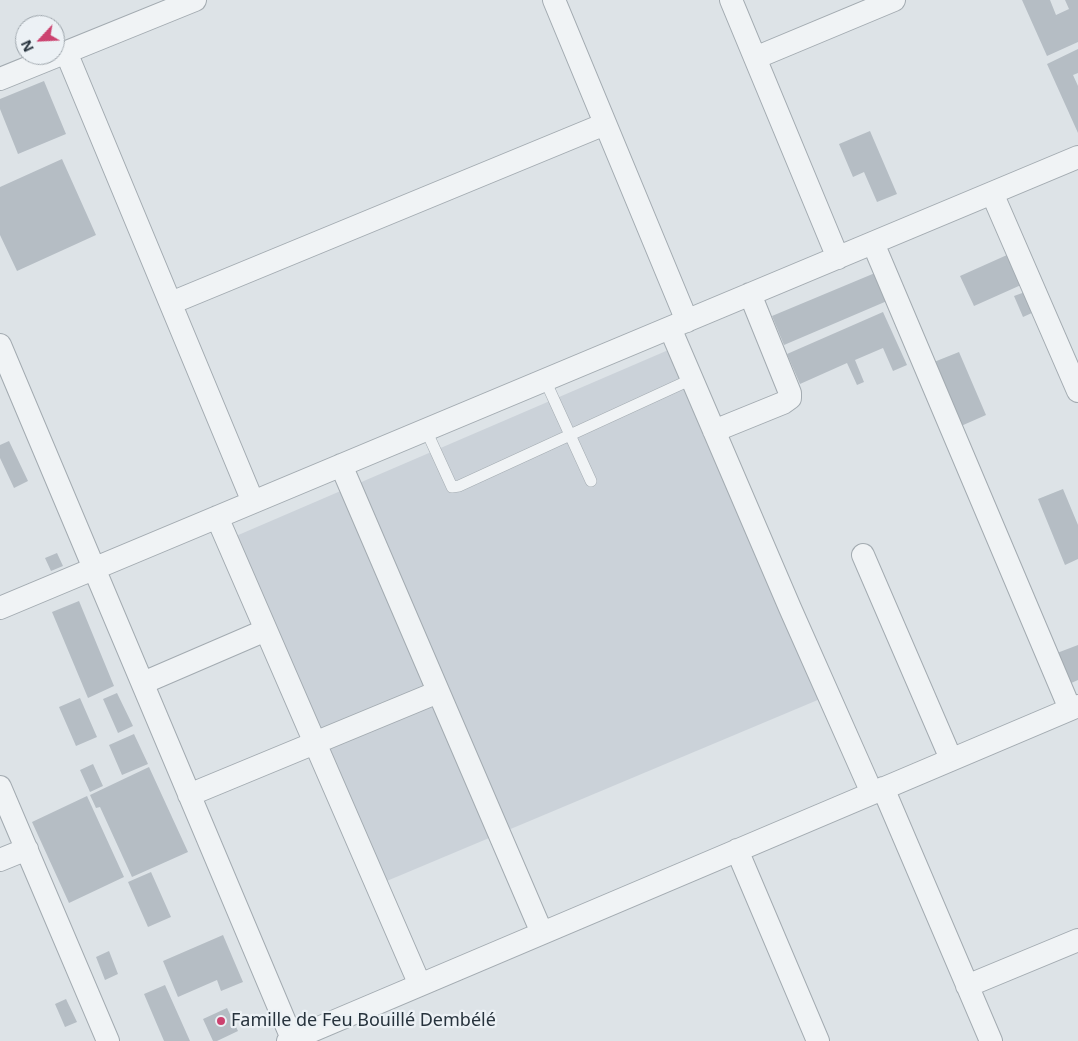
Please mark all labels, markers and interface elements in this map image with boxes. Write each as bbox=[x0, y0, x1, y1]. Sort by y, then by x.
north arrow bbox=[15, 15, 65, 65]
text: N bbox=[16, 37, 38, 55]
place label: Famille de Feu Bouillé Dembélé bbox=[231, 1010, 496, 1032]
marker: Famille de Feu Bouillé Dembélé bbox=[215, 1015, 227, 1027]

